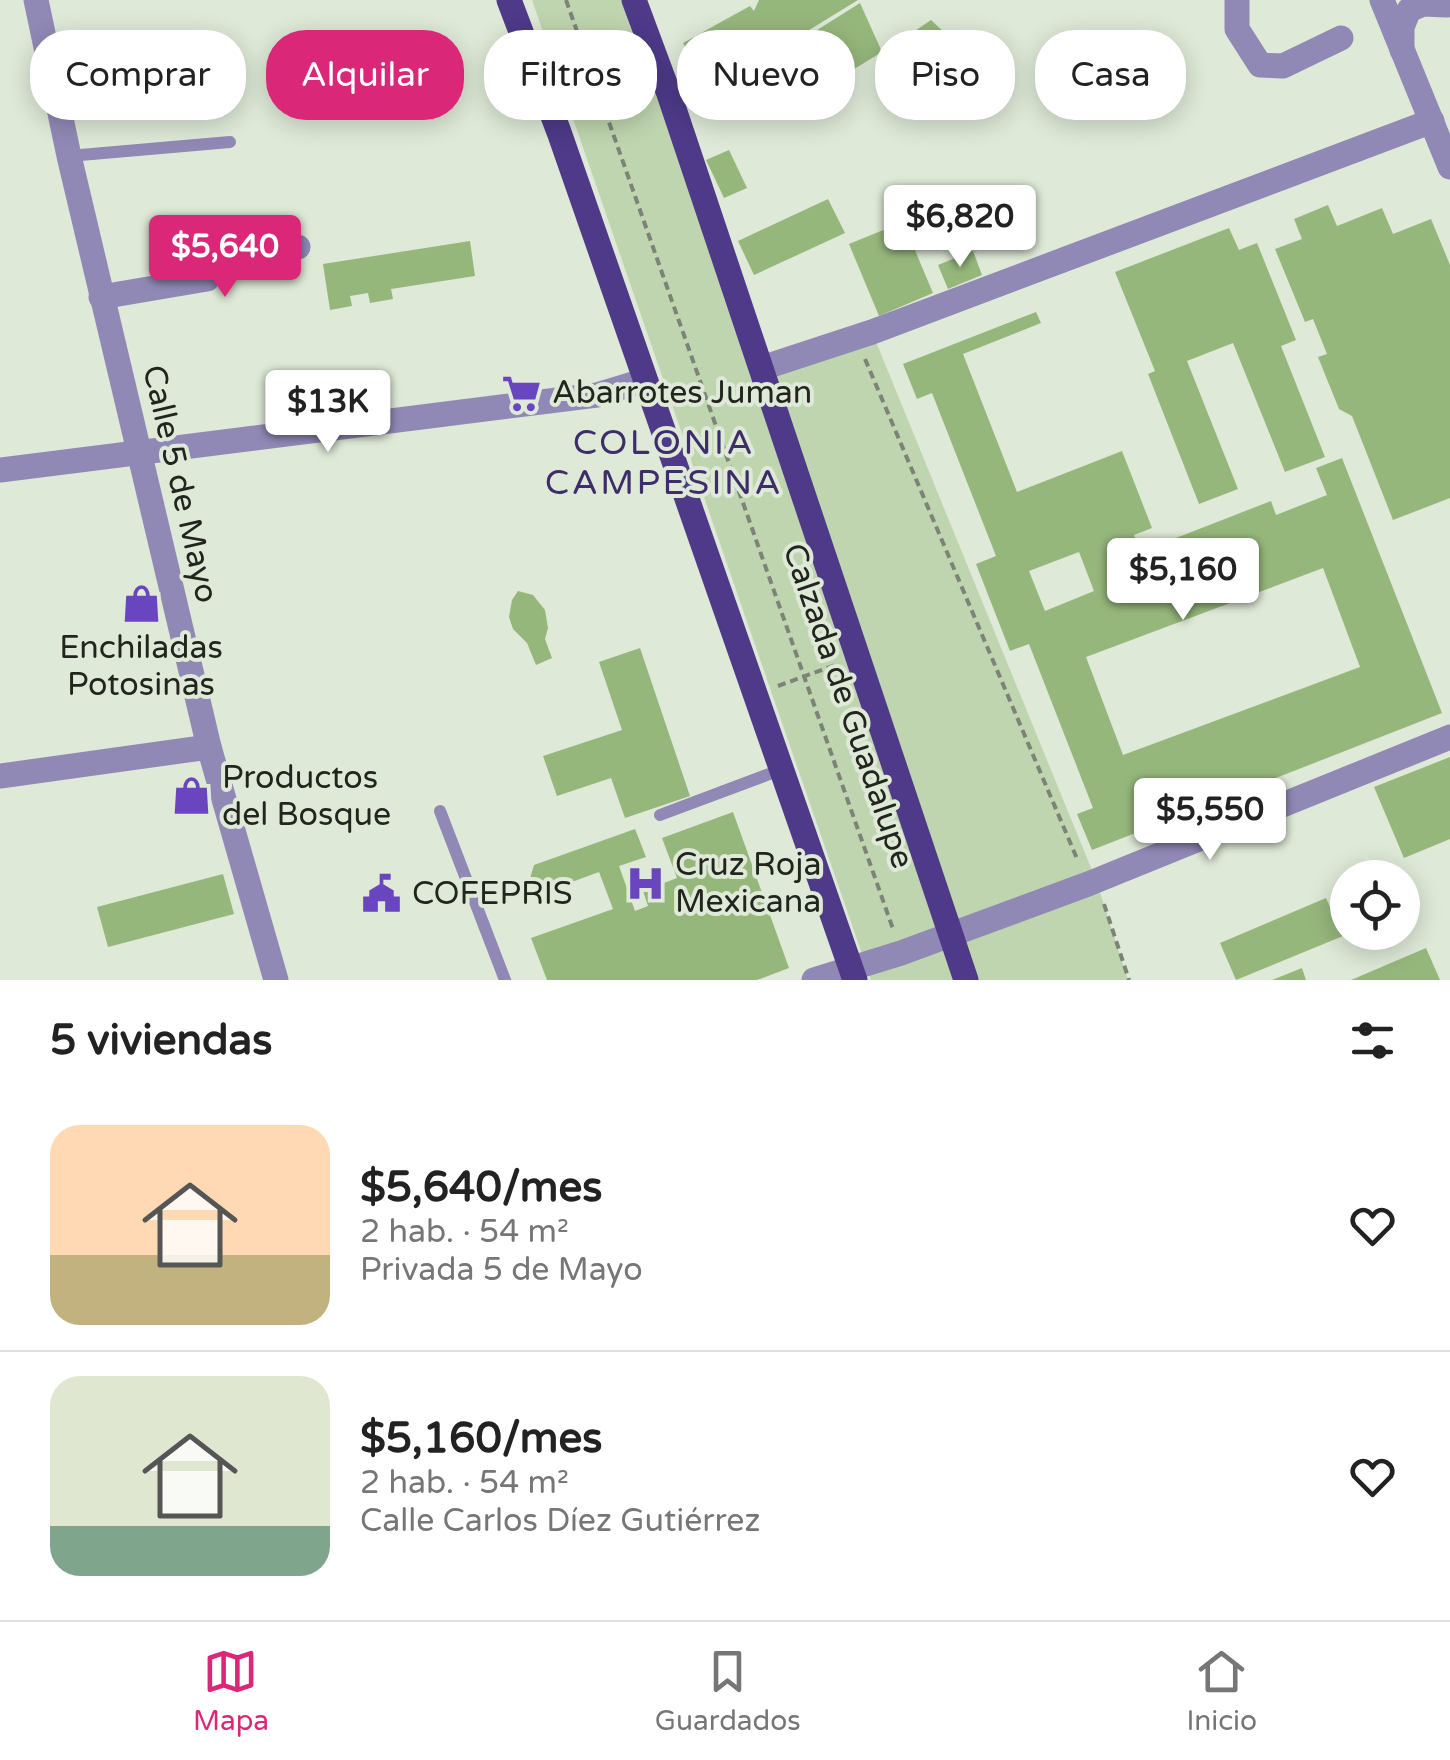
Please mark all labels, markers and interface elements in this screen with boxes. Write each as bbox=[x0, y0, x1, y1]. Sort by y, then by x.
chip: Comprar bbox=[30, 30, 246, 120]
chip: Alquilar bbox=[266, 30, 464, 120]
chip: Filtros bbox=[484, 30, 657, 120]
chip: Nuevo bbox=[677, 30, 855, 120]
chip: Piso bbox=[875, 30, 1015, 120]
chip: Casa bbox=[1035, 30, 1186, 120]
pin: $6,820 bbox=[879, 185, 1041, 270]
text: $6,820 bbox=[906, 198, 1014, 236]
pin: $5,640 bbox=[144, 215, 306, 300]
text: $5,640 bbox=[171, 228, 279, 266]
street label: Calle 5 de Mayo bbox=[134, 361, 226, 607]
pin: $13K bbox=[269, 370, 387, 455]
supermarket icon: Abarrotes Juman bbox=[501, 372, 543, 414]
place label: Abarrotes Juman bbox=[552, 374, 812, 412]
text: $13K bbox=[287, 383, 369, 421]
district label: COLONIA CAMPESINA bbox=[545, 422, 783, 504]
pin: $5,160 bbox=[1102, 538, 1264, 623]
street label: Calzada de Guadalupe bbox=[775, 539, 921, 873]
text: $5,160 bbox=[1129, 551, 1237, 589]
shop icon: Enchiladas Potosinas bbox=[120, 582, 162, 624]
place label: Enchiladas Potosinas bbox=[59, 629, 223, 704]
place label: Productos del Bosque bbox=[222, 759, 391, 834]
shop icon: Productos del Bosque bbox=[171, 775, 213, 817]
pin: $5,550 bbox=[1129, 778, 1291, 863]
text: $5,550 bbox=[1156, 791, 1264, 829]
place label: Cruz Roja Mexicana bbox=[675, 846, 821, 921]
map controls bbox=[1330, 860, 1420, 950]
button: locate bbox=[1330, 860, 1420, 950]
hospital icon: Cruz Roja Mexicana bbox=[624, 862, 666, 904]
public building icon: COFEPRIS bbox=[361, 873, 403, 915]
place label: COFEPRIS bbox=[412, 875, 573, 913]
icon: filters bbox=[1345, 1013, 1400, 1068]
text: 5 viviendas bbox=[50, 1015, 272, 1066]
text: $5,640/mes bbox=[360, 1162, 602, 1213]
icon: home bbox=[130, 1165, 250, 1285]
icon: heart bbox=[1345, 1198, 1400, 1253]
text: 2 hab. · 54 m² bbox=[360, 1213, 569, 1251]
text: Privada 5 de Mayo bbox=[360, 1251, 643, 1289]
text: $5,160/mes bbox=[360, 1413, 602, 1464]
icon: home bbox=[130, 1416, 250, 1536]
icon: heart bbox=[1345, 1449, 1400, 1504]
text: 2 hab. · 54 m² bbox=[360, 1464, 569, 1502]
text: Calle Carlos Díez Gutiérrez bbox=[360, 1502, 760, 1540]
tab: Mapa bbox=[193, 1644, 269, 1738]
tab: Guardados bbox=[655, 1644, 801, 1738]
tab: Inicio bbox=[1186, 1644, 1257, 1738]

